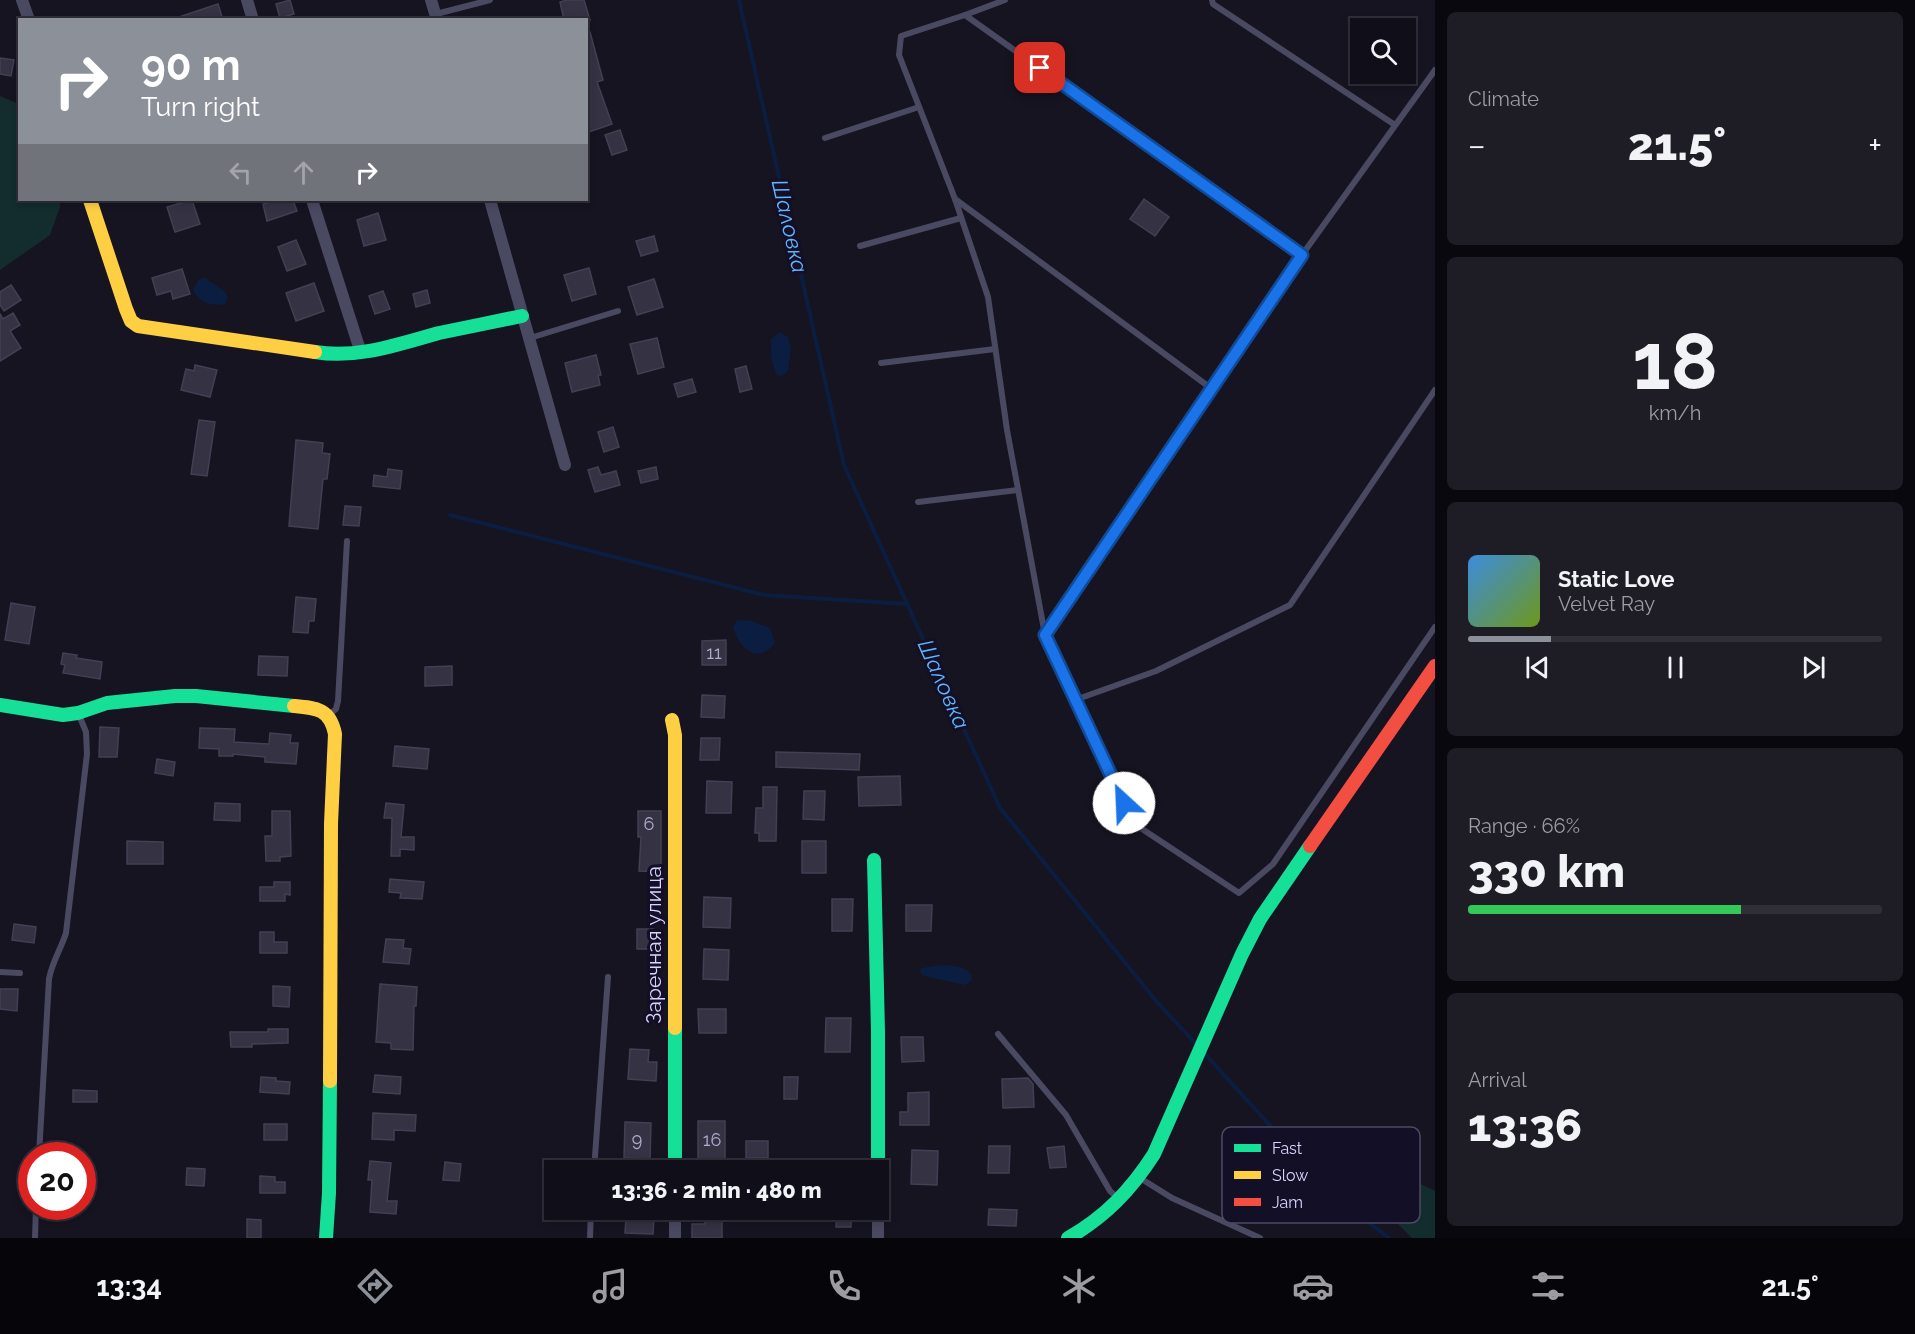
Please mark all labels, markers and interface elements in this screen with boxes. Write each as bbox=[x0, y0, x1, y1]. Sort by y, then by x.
map controls bbox=[1350, 18, 1416, 84]
button: search bbox=[1350, 18, 1416, 84]
text: 90 m bbox=[141, 41, 241, 90]
icon: right bbox=[42, 42, 120, 120]
pin bbox=[1014, 42, 1065, 93]
icon: arrive bbox=[1023, 51, 1056, 84]
text: Climate bbox=[1468, 87, 1539, 111]
text: Turn right bbox=[141, 91, 260, 122]
text: 21.5° bbox=[1628, 118, 1726, 171]
text: − bbox=[1468, 126, 1486, 165]
text: + bbox=[1868, 126, 1882, 165]
icon: left bbox=[224, 156, 257, 189]
icon: ahead bbox=[287, 156, 320, 189]
icon: right bbox=[350, 156, 383, 189]
water label: Шаловка bbox=[767, 177, 813, 275]
text: 18 bbox=[1632, 316, 1718, 407]
text: km/h bbox=[1649, 401, 1701, 425]
text: Static Love bbox=[1558, 566, 1675, 592]
text: Velvet Ray bbox=[1558, 592, 1655, 616]
water label: Шаловка bbox=[913, 635, 975, 733]
house number: 11 bbox=[706, 642, 722, 663]
icon: previous bbox=[1521, 651, 1554, 684]
icon: pause bbox=[1659, 651, 1692, 684]
icon: next bbox=[1797, 651, 1830, 684]
position arrow bbox=[1092, 771, 1156, 835]
house number: 6 bbox=[644, 813, 655, 834]
text: Range · 66% bbox=[1468, 814, 1580, 838]
text: 330 km bbox=[1468, 845, 1625, 898]
street label: Заречная улица bbox=[641, 866, 666, 1024]
text: Arrival bbox=[1468, 1068, 1527, 1092]
text: 13:36 bbox=[1468, 1099, 1582, 1152]
legend bbox=[1222, 1127, 1420, 1223]
house number: 9 bbox=[632, 1129, 642, 1150]
house number: 16 bbox=[703, 1129, 721, 1150]
text: Fast bbox=[1272, 1139, 1303, 1158]
speed limit sign: 20 bbox=[18, 1142, 96, 1220]
text: Slow bbox=[1272, 1166, 1308, 1185]
text: 13:36 · 2 min · 480 m bbox=[612, 1177, 822, 1203]
text: Jam bbox=[1272, 1193, 1303, 1212]
icon: directions bbox=[354, 1265, 396, 1307]
icon: music bbox=[589, 1265, 631, 1307]
icon: phone bbox=[823, 1265, 865, 1307]
icon: climate bbox=[1058, 1265, 1100, 1307]
icon: car bbox=[1292, 1265, 1334, 1307]
icon: filters bbox=[1527, 1265, 1569, 1307]
text: 13:34 bbox=[96, 1271, 162, 1302]
text: 21.5° bbox=[1761, 1271, 1819, 1302]

